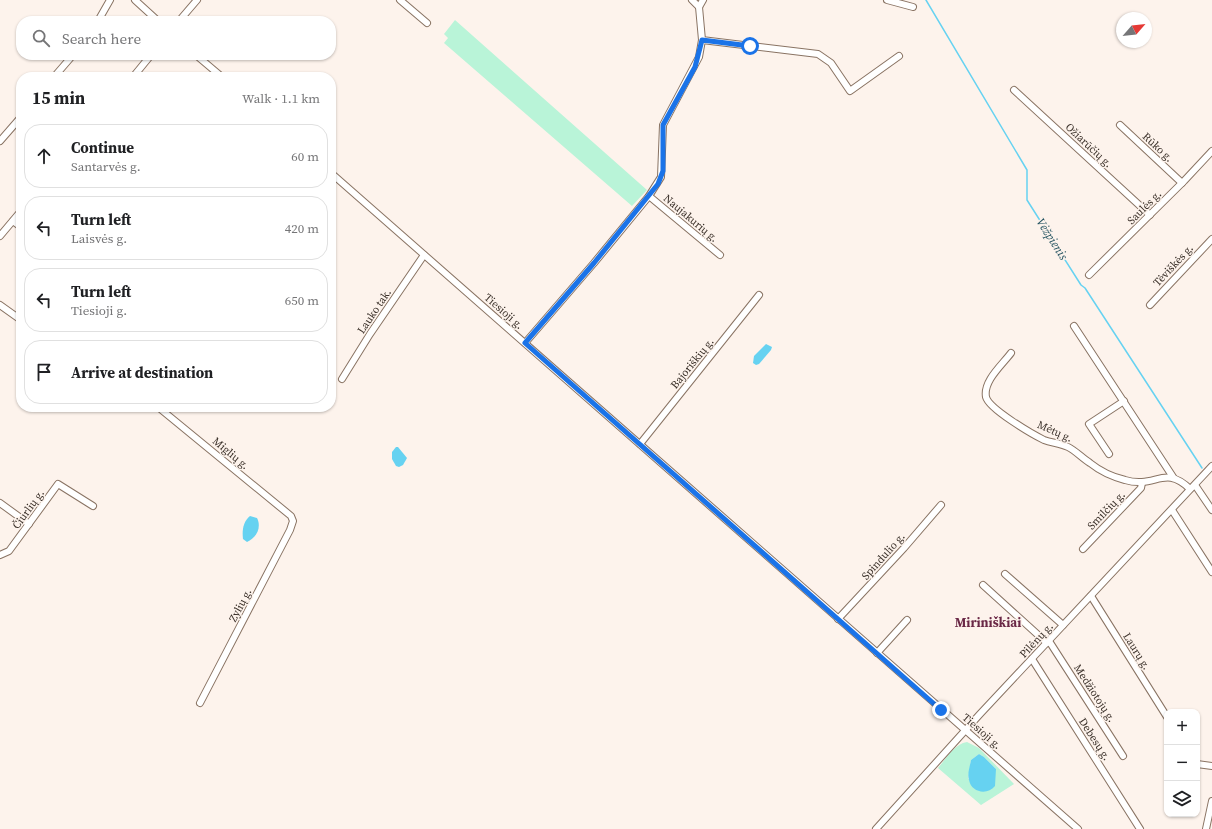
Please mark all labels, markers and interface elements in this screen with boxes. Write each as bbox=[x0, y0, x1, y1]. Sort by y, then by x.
north arrow bbox=[1116, 12, 1152, 48]
search box bbox=[16, 16, 336, 60]
icon: search bbox=[30, 27, 52, 49]
text: Search here bbox=[62, 28, 141, 49]
route start bbox=[741, 37, 759, 55]
text: 15 min bbox=[32, 86, 85, 110]
text: Walk · 1.1 km bbox=[242, 90, 320, 107]
street label: Ožiarūčių g. bbox=[1062, 120, 1115, 171]
street label: Rūko g. bbox=[1139, 129, 1176, 165]
text: Continue bbox=[71, 137, 134, 158]
icon: ahead bbox=[33, 145, 55, 167]
text: 60 m bbox=[291, 148, 319, 165]
text: Santarvės g. bbox=[71, 158, 141, 175]
street label: Saulės g. bbox=[1124, 187, 1165, 228]
street label: Naujakurių g. bbox=[660, 191, 721, 246]
text: Turn left bbox=[71, 209, 131, 230]
water label: Vėžpienis bbox=[1033, 215, 1072, 263]
icon: left bbox=[33, 217, 55, 239]
text: 420 m bbox=[285, 220, 319, 237]
text: Laisvės g. bbox=[71, 230, 127, 247]
street label: Tėviškės g. bbox=[1150, 241, 1197, 290]
text: Turn left bbox=[71, 281, 131, 302]
street label: Lauko tak. bbox=[354, 286, 395, 337]
icon: left bbox=[33, 289, 55, 311]
street label: Tiesioji g. bbox=[481, 290, 527, 333]
text: 650 m bbox=[285, 292, 319, 309]
text: Tiesioji g. bbox=[71, 302, 127, 319]
street label: Bajoriškių g. bbox=[667, 335, 718, 392]
icon: arrive bbox=[33, 361, 55, 383]
text: Arrive at destination bbox=[71, 362, 213, 383]
street label: Mėtų g. bbox=[1035, 417, 1075, 446]
street label: Miglių g. bbox=[209, 434, 252, 473]
street label: Čiurlių g. bbox=[9, 486, 48, 532]
street label: Smilčių g. bbox=[1084, 488, 1129, 533]
street label: Spindulio g. bbox=[858, 530, 909, 583]
street label: Zylių g. bbox=[225, 586, 255, 625]
district label: Miriniškiai bbox=[955, 614, 1021, 631]
street label: Pilėnų g. bbox=[1016, 619, 1057, 661]
street label: Laurų g. bbox=[1119, 630, 1154, 673]
street label: Medžiotojų g. bbox=[1070, 661, 1119, 725]
route end bbox=[932, 701, 950, 719]
map controls bbox=[1164, 709, 1200, 817]
button: + bbox=[1164, 709, 1200, 745]
street label: Tiesioji g. bbox=[959, 710, 1005, 753]
street label: Debesų g. bbox=[1075, 715, 1114, 763]
button: − bbox=[1164, 745, 1200, 781]
button: layers bbox=[1164, 781, 1200, 817]

